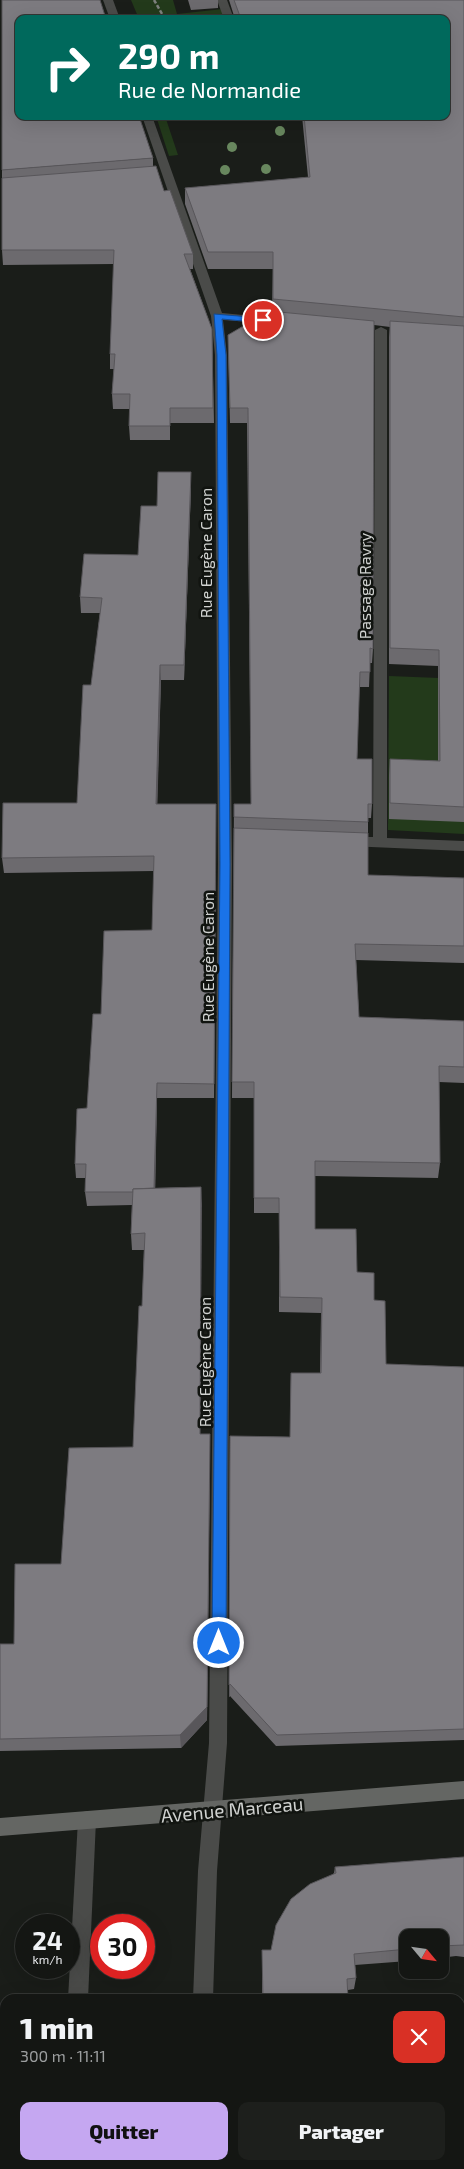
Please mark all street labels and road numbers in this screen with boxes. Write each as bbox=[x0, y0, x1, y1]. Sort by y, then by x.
street label: Rue Eugène Caron bbox=[196, 488, 215, 618]
street label: Passage Ravry bbox=[355, 532, 374, 639]
street label: Rue Eugène Caron bbox=[198, 892, 217, 1022]
street label: Rue Eugène Caron bbox=[195, 1297, 214, 1427]
street label: Avenue Marceau bbox=[160, 1791, 304, 1827]

